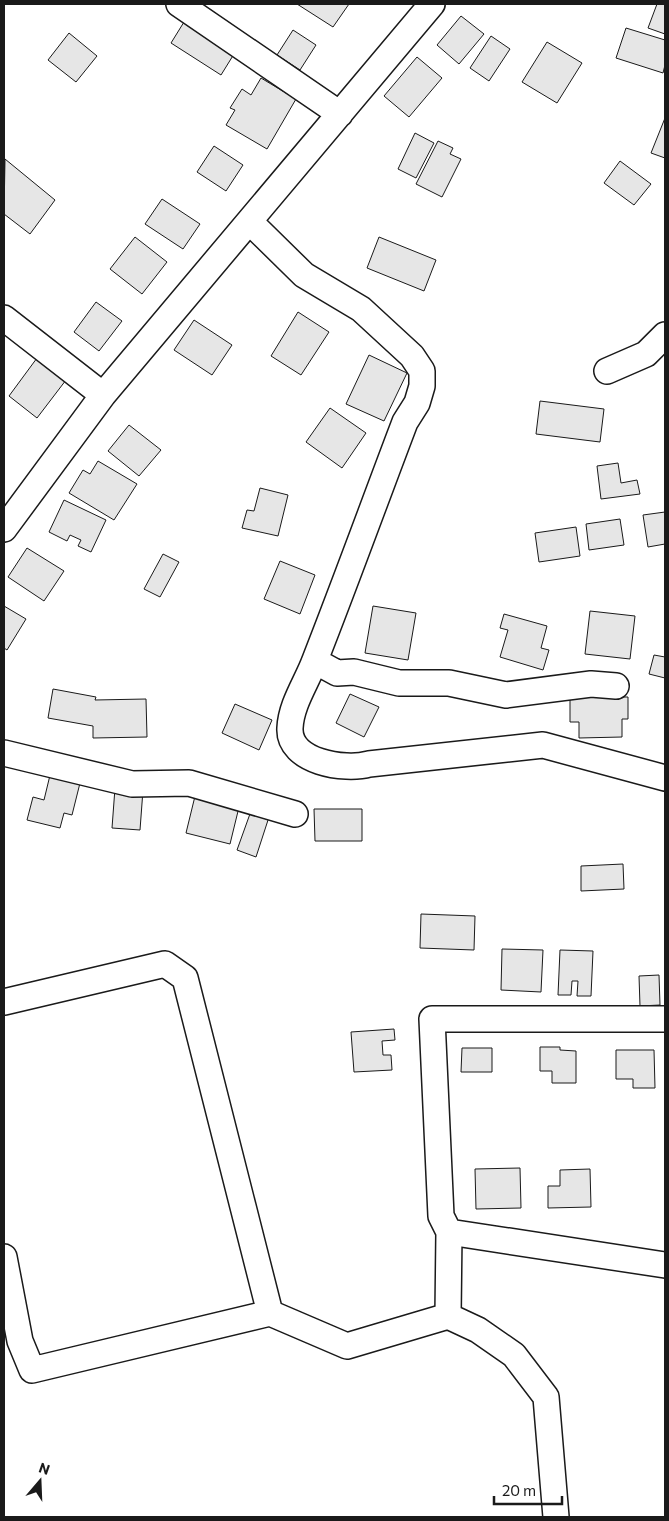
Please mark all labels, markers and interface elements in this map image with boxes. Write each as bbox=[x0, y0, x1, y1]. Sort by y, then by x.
north arrow bbox=[15, 1456, 65, 1506]
text: N bbox=[37, 1458, 52, 1478]
scale bar bbox=[494, 1474, 562, 1506]
text: 20 m bbox=[502, 1481, 536, 1499]

